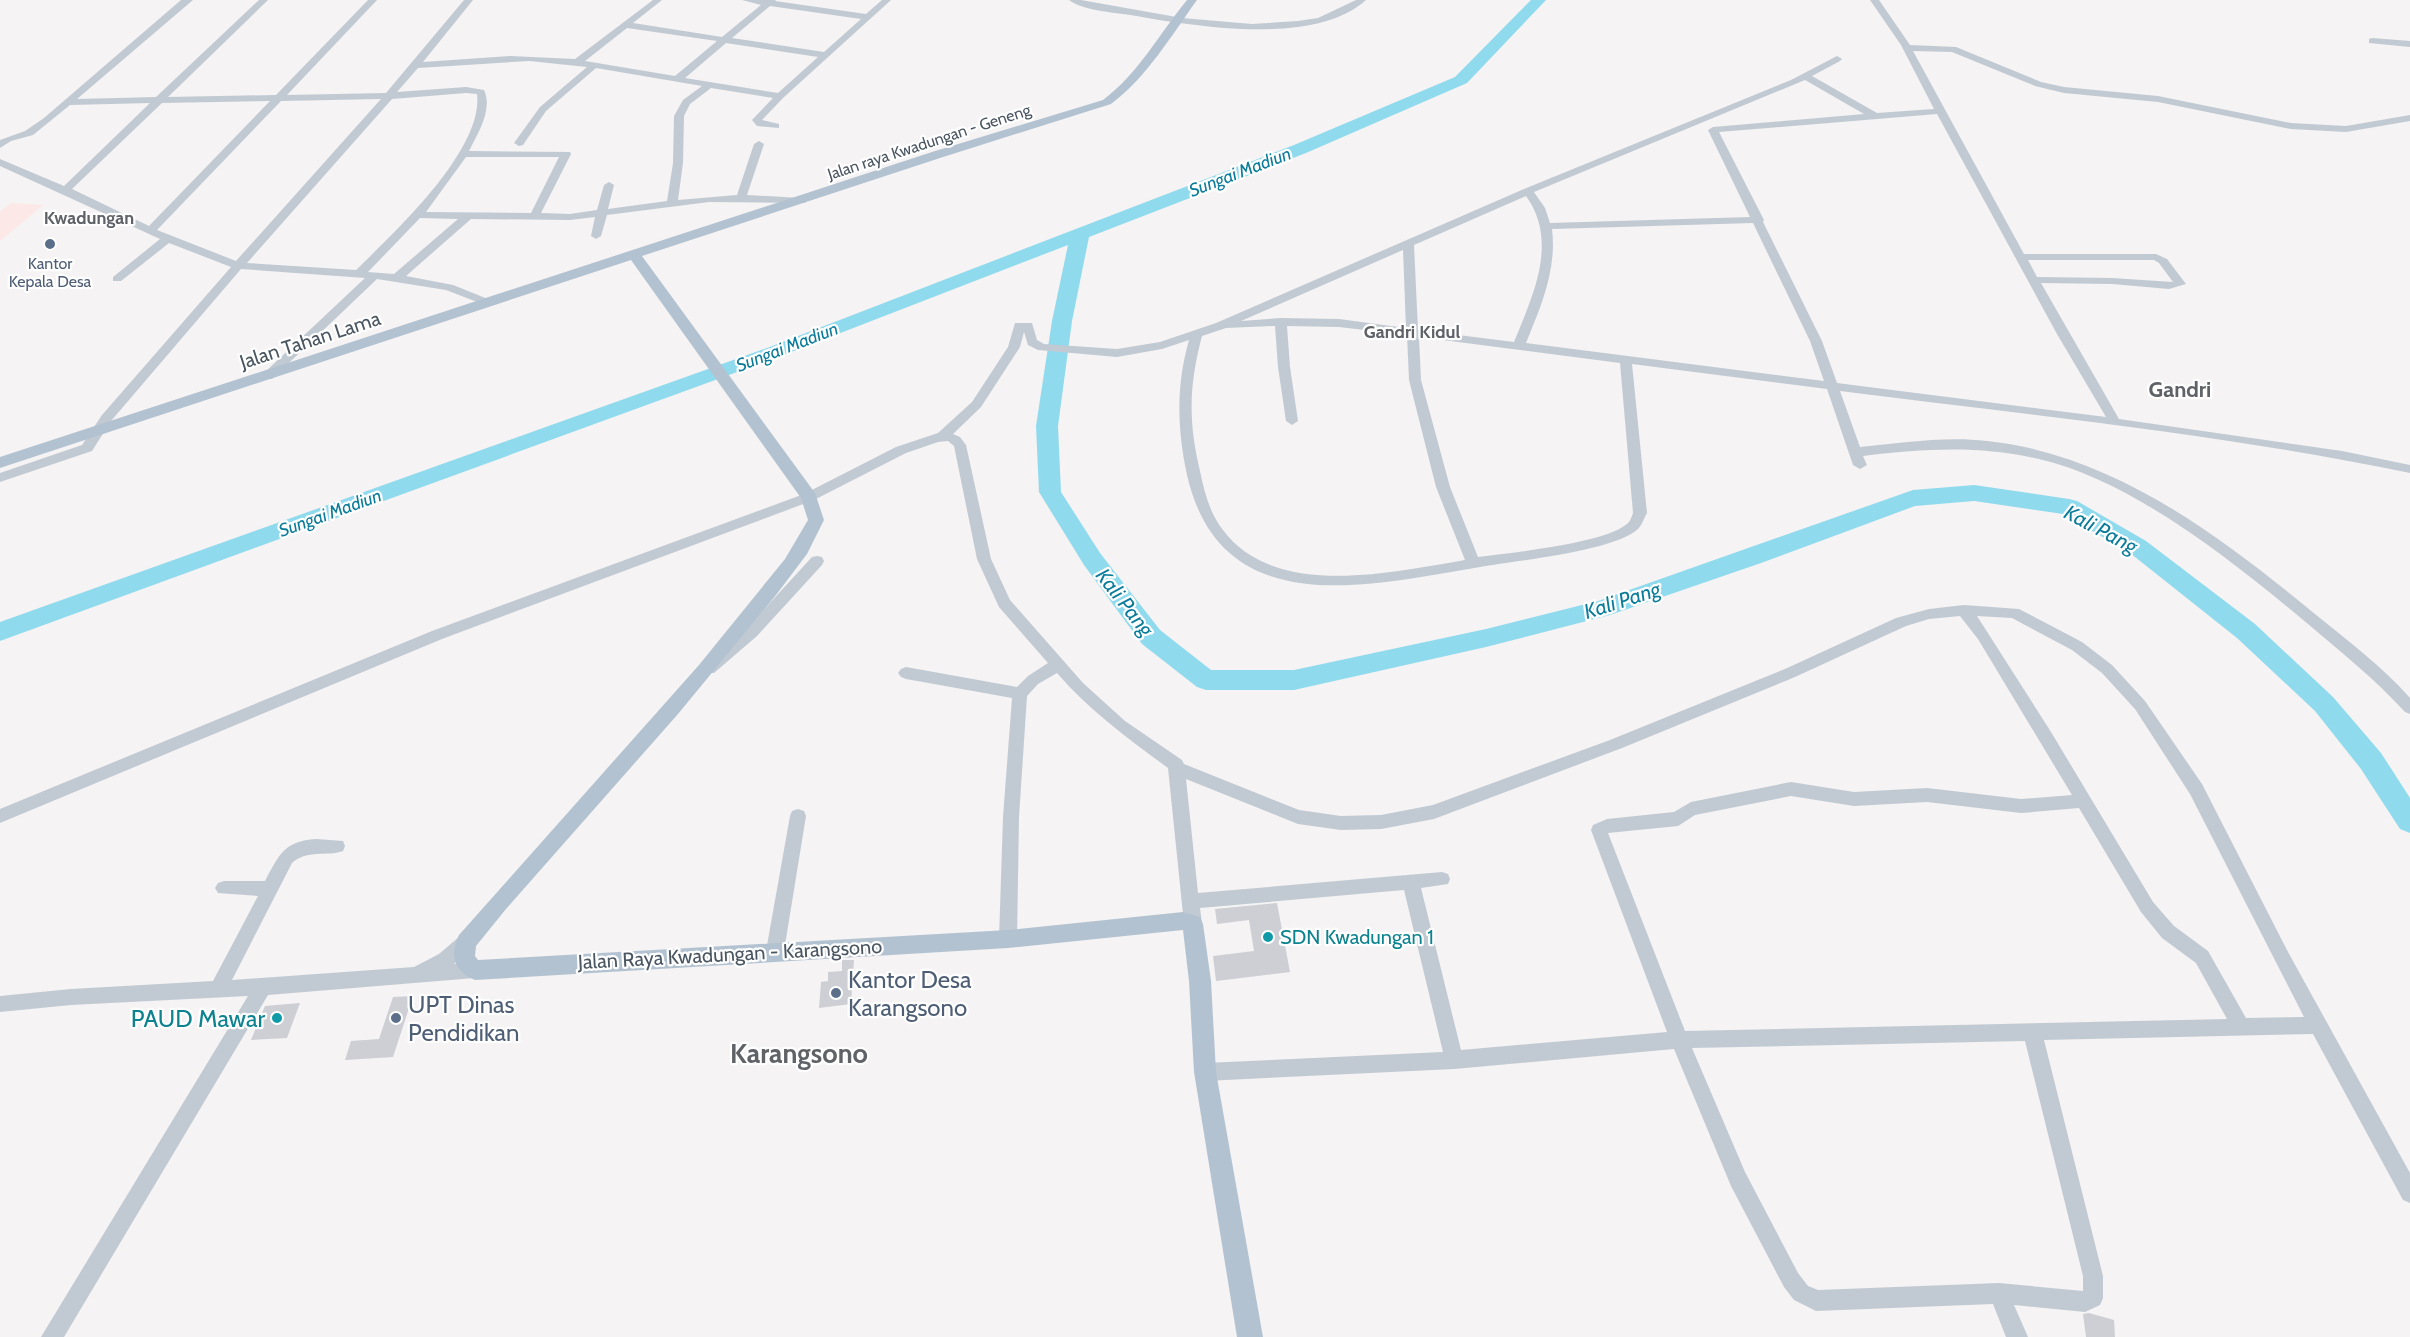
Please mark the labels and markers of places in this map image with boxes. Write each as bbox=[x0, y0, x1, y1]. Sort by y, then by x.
marker: Kantor Kepala Desa bbox=[43, 237, 57, 251]
place label: Kantor Kepala Desa bbox=[9, 254, 92, 291]
place label: SDN Kwadungan 1 bbox=[1280, 925, 1434, 949]
marker: SDN Kwadungan 1 bbox=[1261, 930, 1275, 944]
place label: Kantor Desa Karangsono bbox=[848, 965, 972, 1022]
marker: Kantor Desa Karangsono bbox=[829, 986, 843, 1000]
place label: UPT Dinas Pendidikan bbox=[408, 990, 520, 1047]
place label: PAUD Mawar bbox=[131, 1004, 265, 1033]
marker: PAUD Mawar bbox=[270, 1011, 284, 1025]
marker: UPT Dinas Pendidikan bbox=[389, 1011, 403, 1025]

